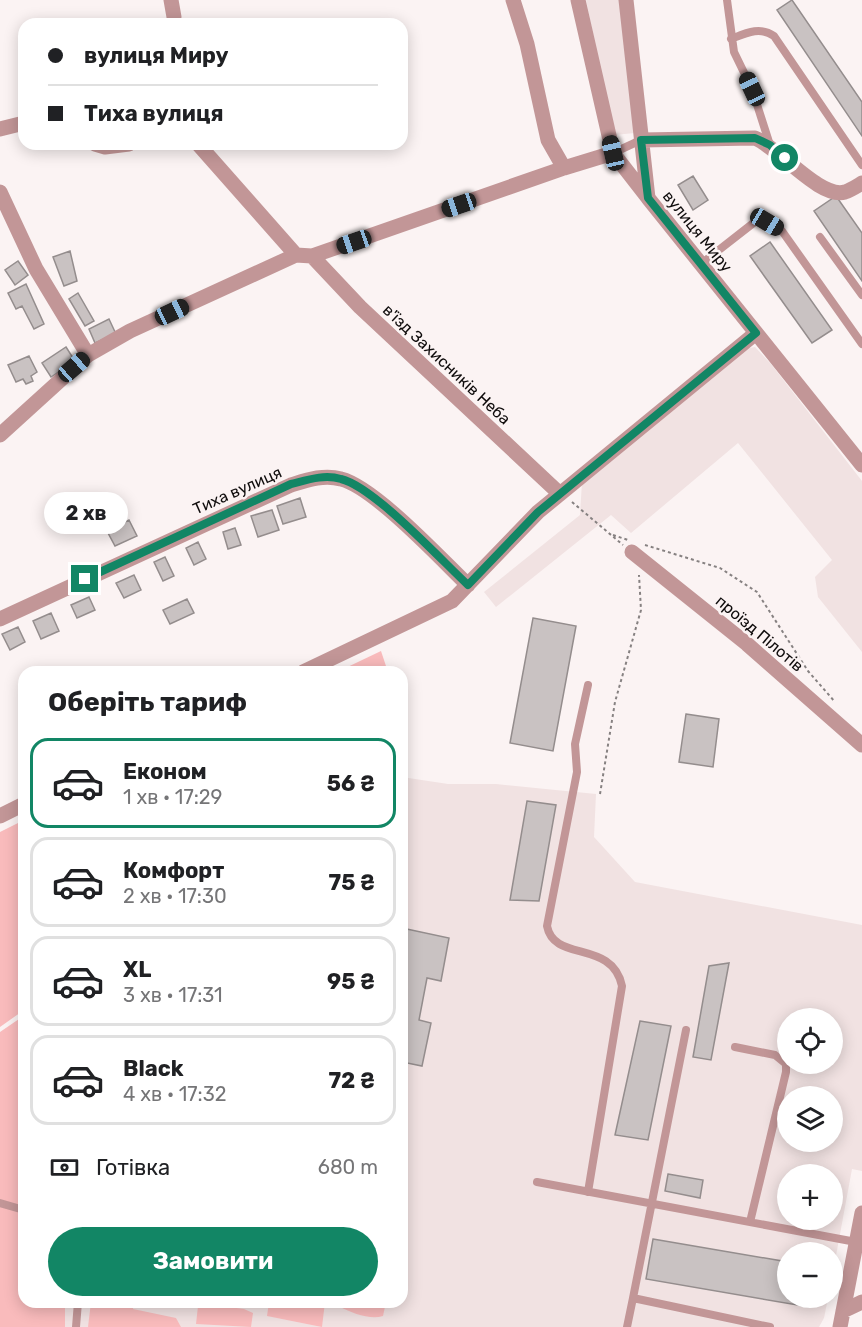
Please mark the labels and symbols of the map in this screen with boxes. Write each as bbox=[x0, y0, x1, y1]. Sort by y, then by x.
car bbox=[736, 69, 768, 109]
car bbox=[600, 133, 626, 173]
route start bbox=[771, 144, 798, 171]
street label: вулиця Миру bbox=[659, 187, 736, 276]
car bbox=[439, 191, 479, 219]
car bbox=[747, 205, 787, 239]
car bbox=[334, 228, 374, 256]
car bbox=[152, 296, 192, 328]
street label: в'їзд Захисників Неба bbox=[379, 300, 514, 428]
car bbox=[55, 348, 93, 386]
street label: Тиха вулиця bbox=[190, 462, 285, 519]
callout: 2 хв bbox=[43, 492, 127, 534]
route end bbox=[71, 565, 98, 592]
street label: проїзд Пілотів bbox=[712, 591, 807, 676]

